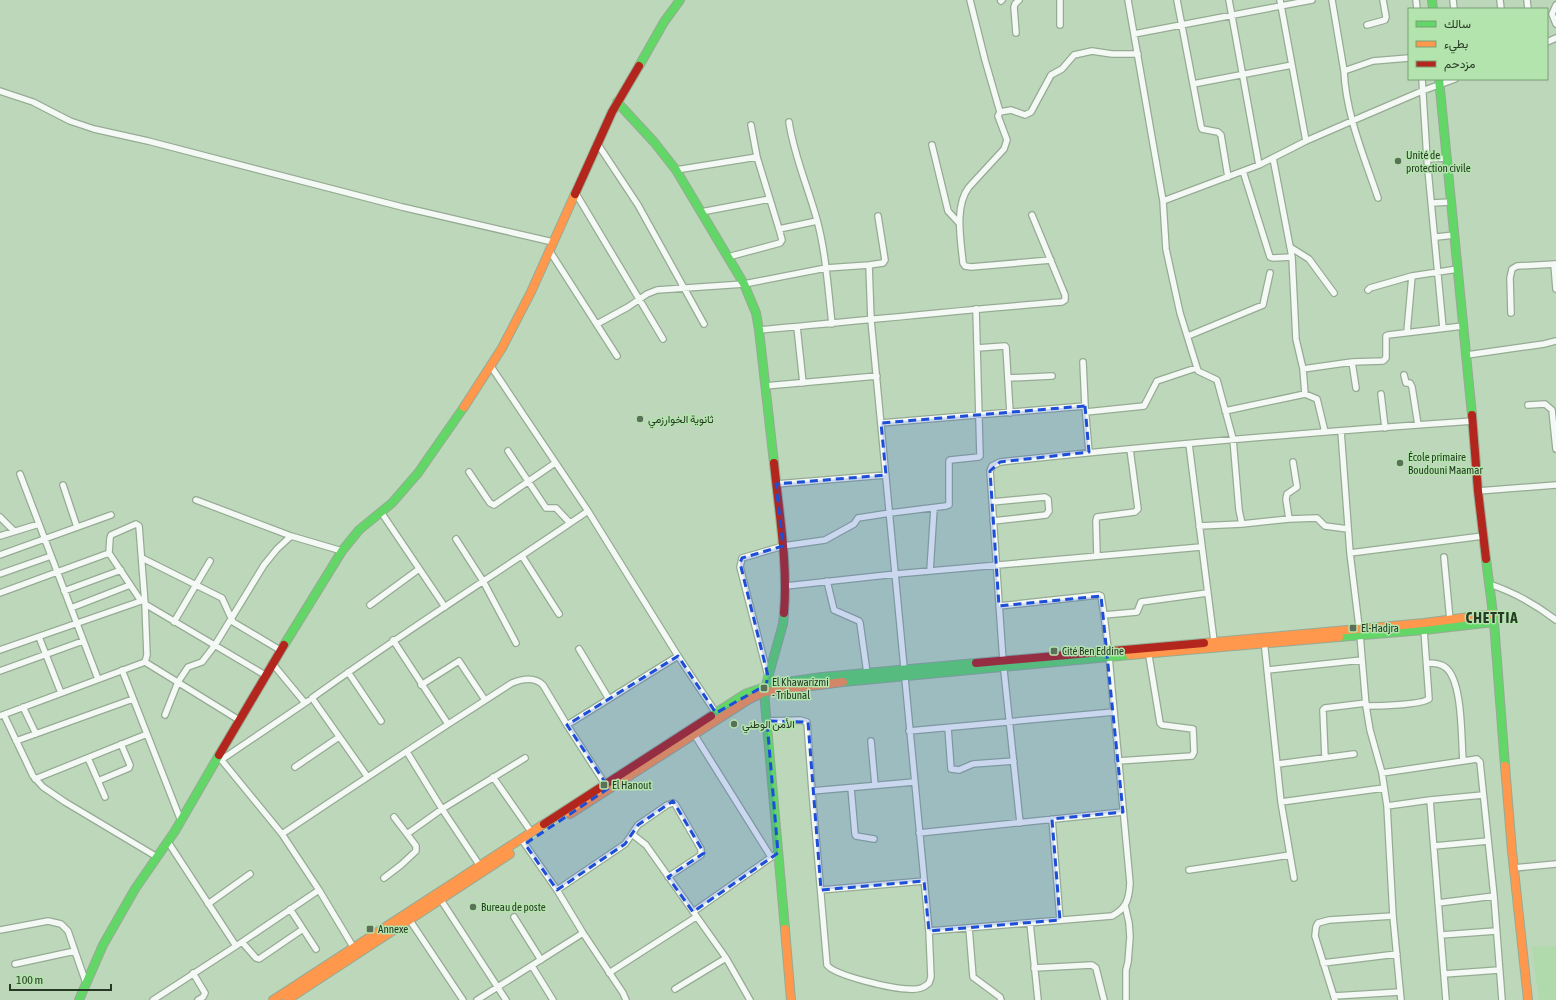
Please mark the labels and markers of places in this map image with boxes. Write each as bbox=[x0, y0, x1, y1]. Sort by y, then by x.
place label: Unité de protection civile bbox=[1406, 149, 1471, 174]
marker: Unité de protection civile bbox=[1393, 156, 1403, 166]
place label: ثانوية الخوارزمي bbox=[648, 413, 714, 429]
marker: ثانوية الخوارزمي bbox=[635, 414, 645, 424]
place label: École primaire Boudouni Maamar bbox=[1408, 451, 1483, 476]
marker: École primaire Boudouni Maamar bbox=[1395, 458, 1405, 468]
place label: El-Hadjra bbox=[1361, 622, 1399, 634]
marker: El-Hadjra bbox=[1348, 623, 1358, 633]
place label: Cité Ben Eddine bbox=[1062, 645, 1124, 657]
marker: Cité Ben Eddine bbox=[1049, 646, 1059, 656]
place label: El Khawarizmi - Tribunal bbox=[772, 676, 829, 701]
marker: El Khawarizmi - Tribunal bbox=[759, 683, 769, 693]
place label: الأمن الوطني bbox=[742, 718, 795, 734]
marker: الأمن الوطني bbox=[729, 719, 739, 729]
place label: El Hanout bbox=[612, 779, 652, 791]
marker: El Hanout bbox=[599, 780, 609, 790]
place label: Bureau de poste bbox=[481, 901, 546, 913]
marker: Bureau de poste bbox=[468, 902, 478, 912]
place label: Annexe bbox=[378, 923, 408, 935]
marker: Annexe bbox=[365, 924, 375, 934]

